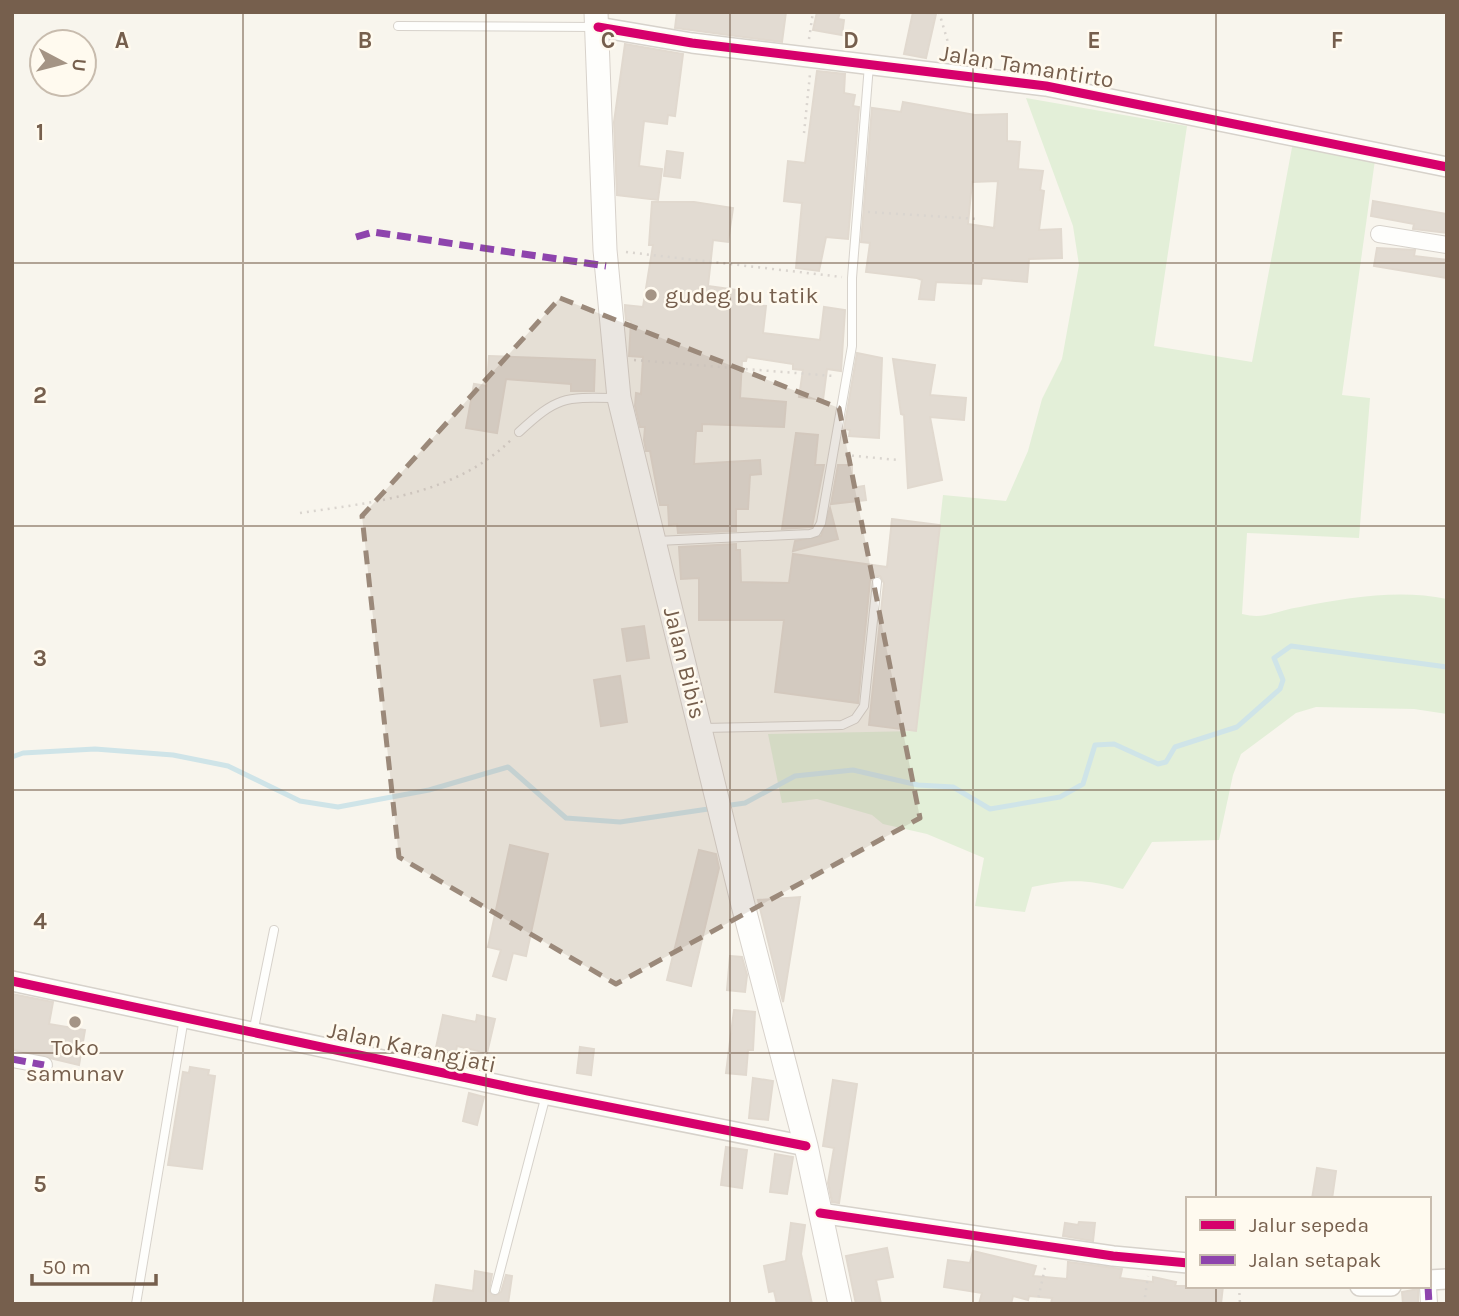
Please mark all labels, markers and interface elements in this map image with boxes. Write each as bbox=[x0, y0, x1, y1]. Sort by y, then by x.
text: A bbox=[115, 27, 129, 54]
text: B bbox=[358, 27, 372, 54]
text: C bbox=[601, 27, 615, 54]
text: D bbox=[843, 27, 859, 54]
text: E bbox=[1087, 27, 1101, 54]
text: F bbox=[1331, 27, 1343, 54]
north arrow bbox=[28, 28, 98, 98]
street label: Jalan Tamantirto bbox=[938, 39, 1116, 94]
text: U bbox=[67, 57, 91, 73]
text: 1 bbox=[36, 119, 44, 146]
place label: gudeg bu tatik bbox=[665, 282, 819, 309]
marker: gudeg bu tatik bbox=[643, 287, 659, 303]
text: 2 bbox=[33, 382, 47, 409]
street label: Jalan Bibis bbox=[658, 604, 711, 722]
text: 3 bbox=[33, 645, 47, 672]
text: 4 bbox=[33, 908, 47, 935]
marker: Toko samunav bbox=[67, 1014, 83, 1030]
street label: Jalan Karangjati bbox=[325, 1016, 499, 1079]
place label: Toko samunav bbox=[26, 1034, 125, 1087]
text: 5 bbox=[33, 1171, 47, 1198]
legend bbox=[1186, 1197, 1431, 1288]
text: Jalur sepeda bbox=[1249, 1213, 1369, 1237]
scale bar bbox=[32, 1242, 156, 1286]
text: Jalan setapak bbox=[1249, 1248, 1381, 1272]
text: 50 m bbox=[42, 1255, 91, 1279]

